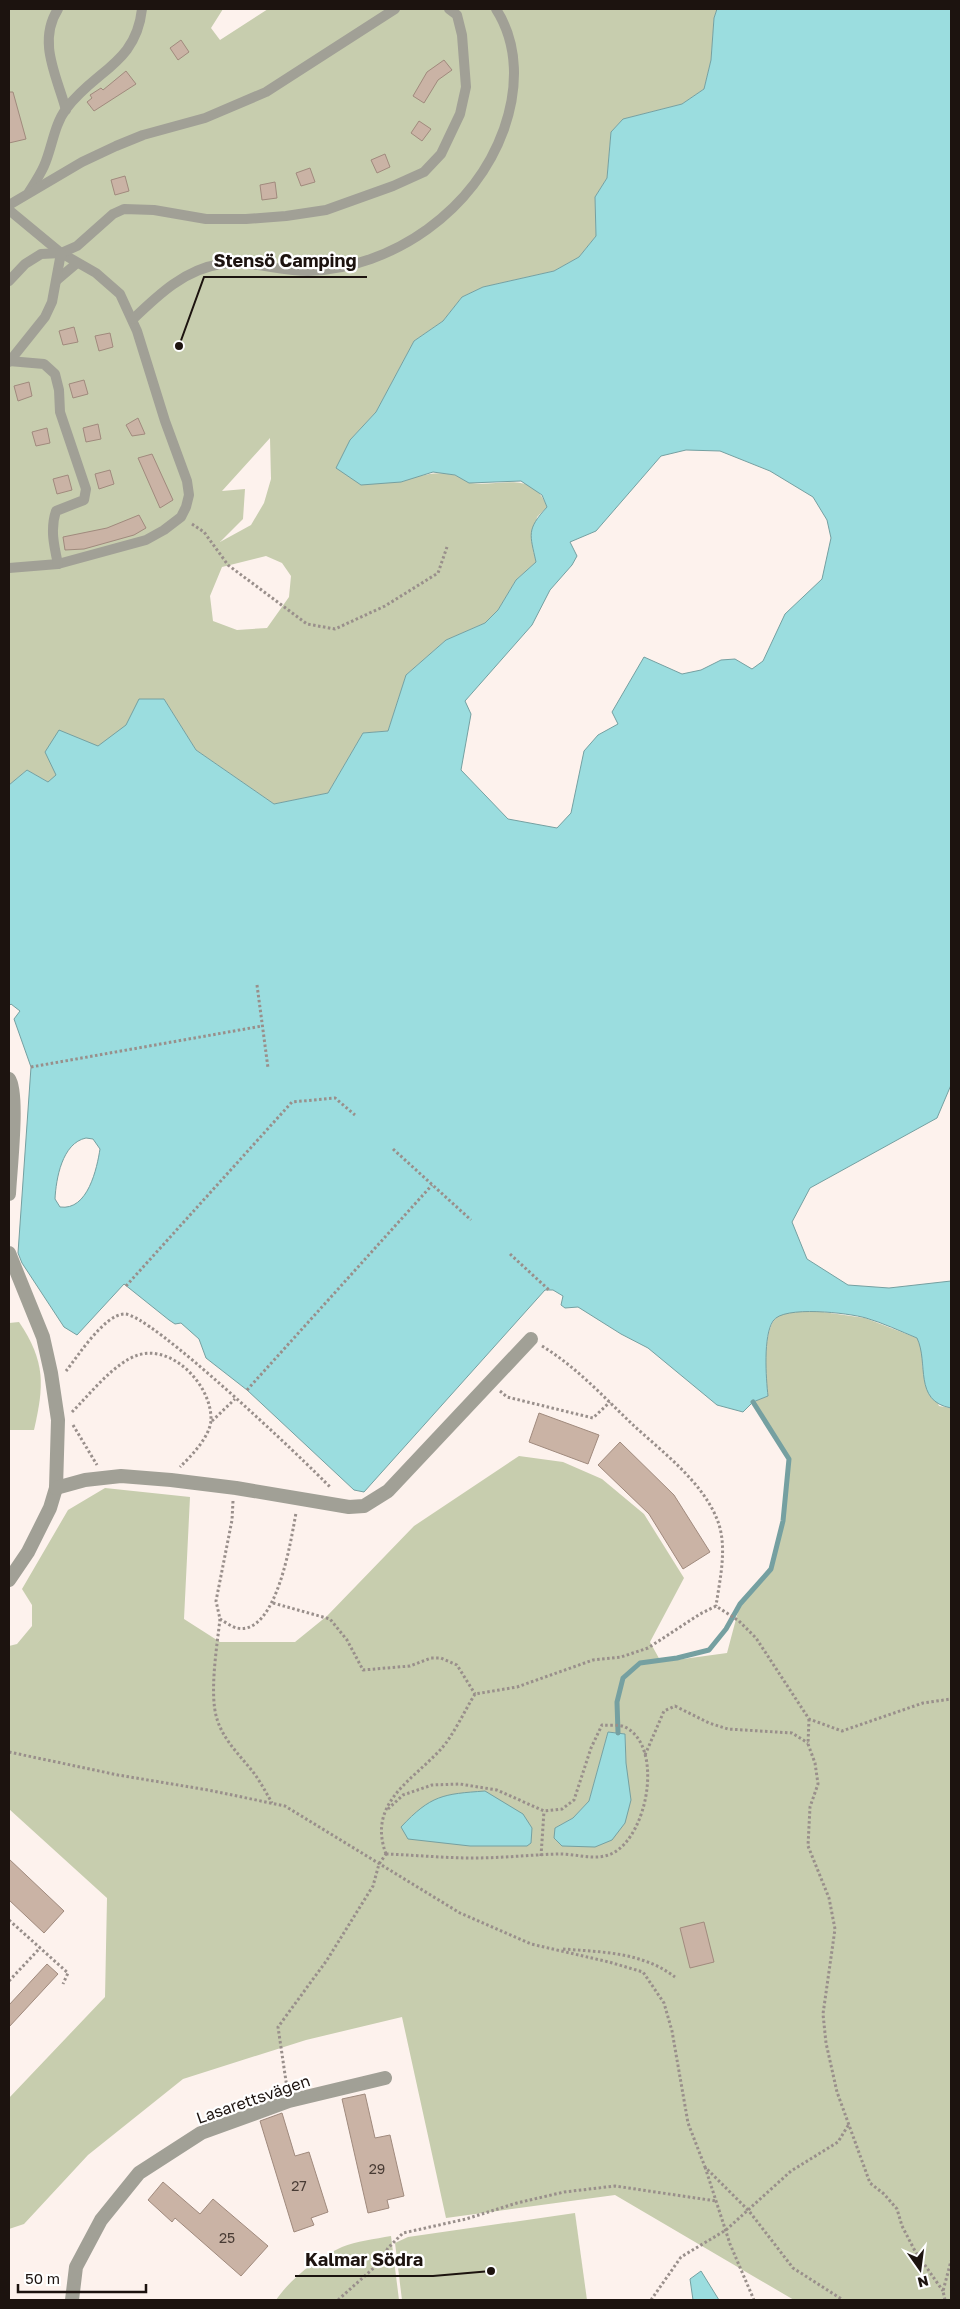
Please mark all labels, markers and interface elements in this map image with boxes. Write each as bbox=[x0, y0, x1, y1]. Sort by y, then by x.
callout: Stensö Camping bbox=[204, 244, 367, 277]
text: Stensö Camping bbox=[214, 249, 356, 271]
street label: Lasarettsvägen bbox=[194, 2070, 312, 2128]
house number: 29 bbox=[369, 2160, 385, 2177]
house number: 27 bbox=[291, 2177, 307, 2194]
house number: 25 bbox=[219, 2229, 235, 2246]
callout: Kalmar Södra bbox=[295, 2243, 433, 2276]
north arrow bbox=[895, 2244, 945, 2294]
text: Kalmar Södra bbox=[305, 2248, 423, 2270]
scale bar bbox=[18, 2262, 145, 2294]
text: 50 m bbox=[25, 2269, 60, 2287]
text: N bbox=[916, 2273, 930, 2292]

